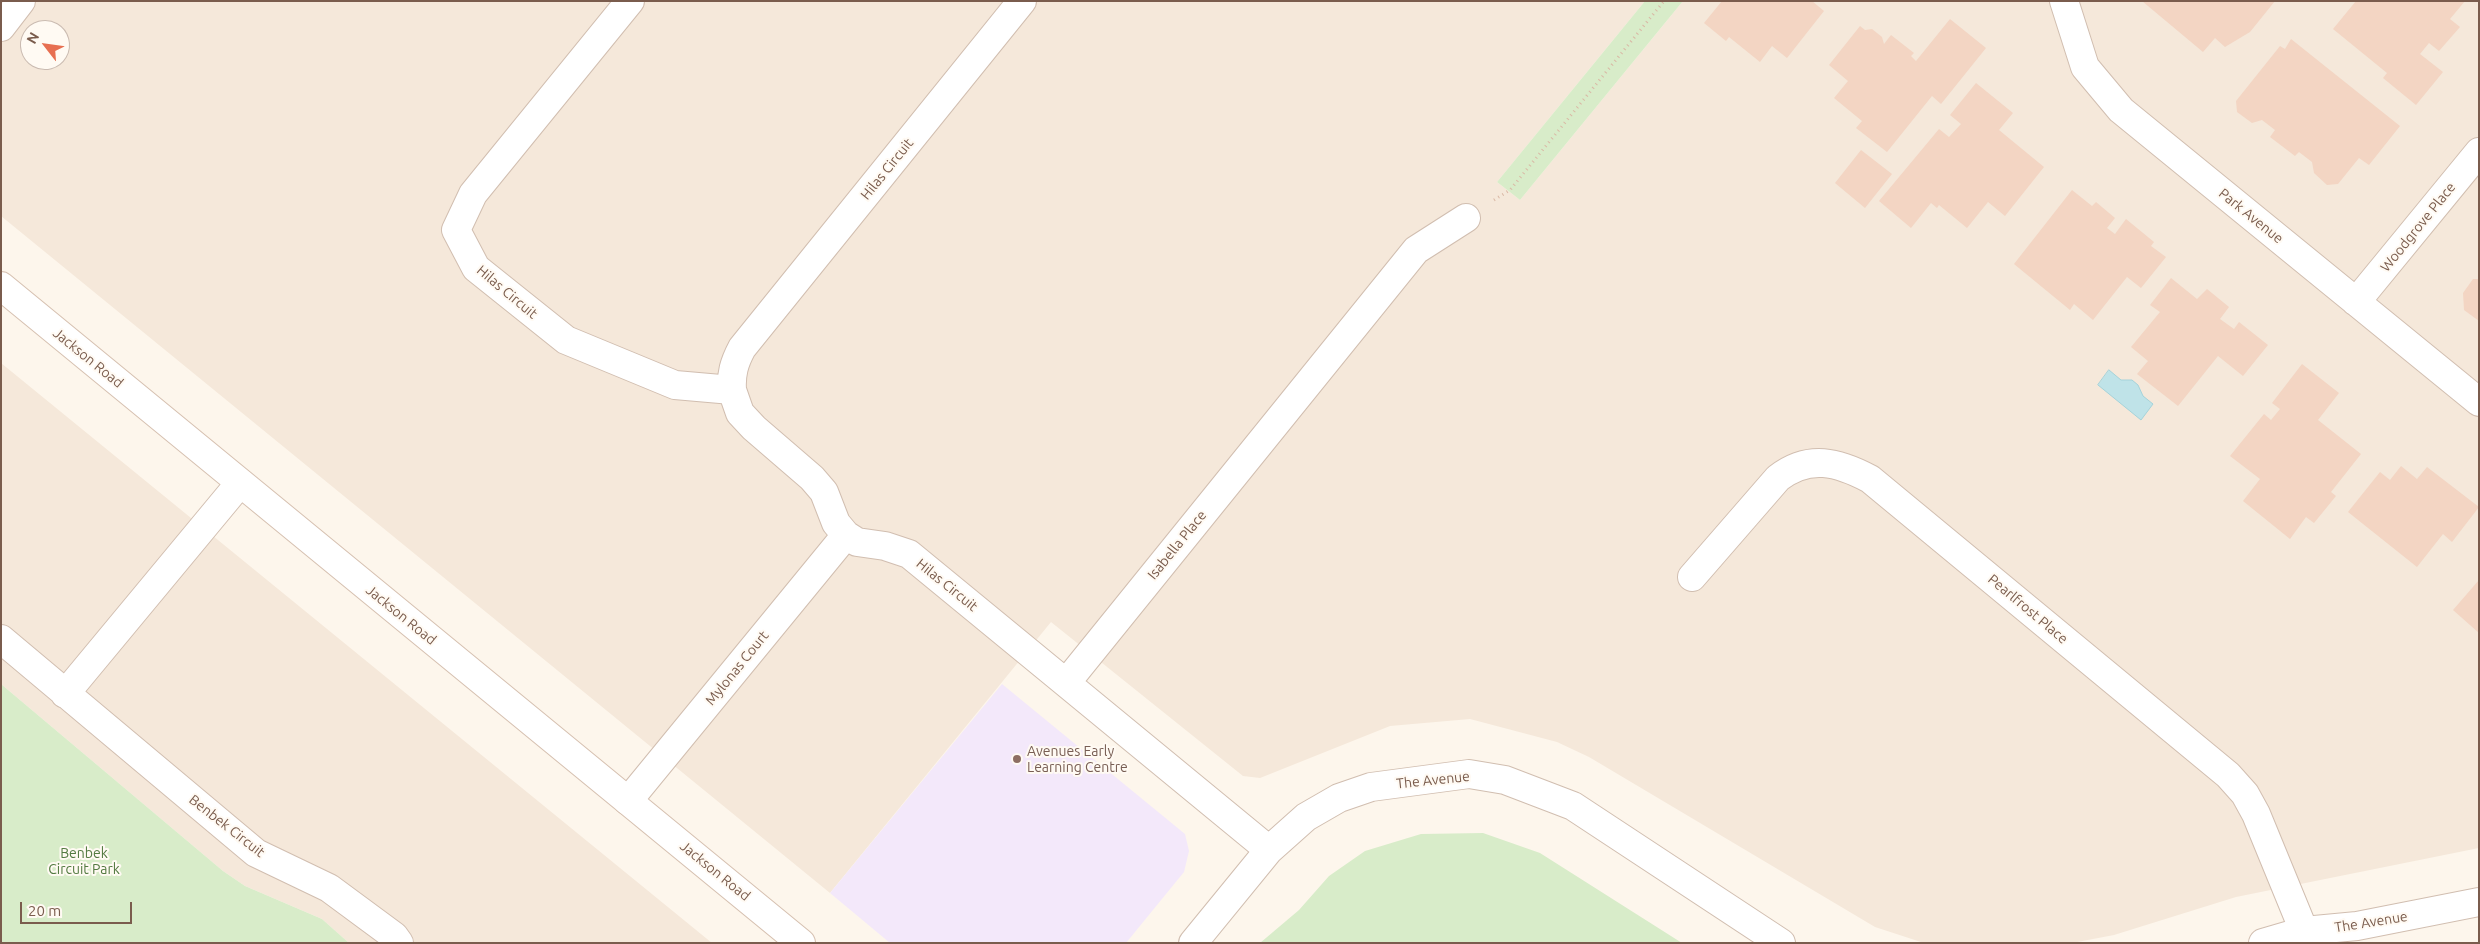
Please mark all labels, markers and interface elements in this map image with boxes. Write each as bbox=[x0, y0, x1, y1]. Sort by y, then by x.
north arrow bbox=[20, 20, 70, 70]
text: N bbox=[23, 29, 42, 47]
street label: Hilas Circuit bbox=[857, 135, 917, 203]
street label: Woodgrove Place bbox=[2377, 179, 2459, 275]
street label: Park Avenue bbox=[2215, 185, 2287, 247]
street label: Hilas Circuit bbox=[473, 262, 541, 322]
street label: Jackson Road bbox=[50, 325, 126, 391]
street label: Isabella Place bbox=[1144, 507, 1210, 583]
street label: Hilas Circuit bbox=[913, 555, 981, 615]
street label: Pearlfrost Place bbox=[1985, 571, 2071, 647]
street label: Jackson Road bbox=[363, 582, 439, 648]
street label: Mylonas Court bbox=[702, 627, 772, 709]
place label: Avenues Early Learning Centre bbox=[1027, 743, 1128, 776]
marker: Avenues Early Learning Centre bbox=[1011, 753, 1023, 765]
street label: The Avenue bbox=[1395, 768, 1471, 792]
street label: Benbek Circuit bbox=[186, 791, 268, 861]
street label: Jackson Road bbox=[677, 838, 753, 904]
park label: Benbek Circuit Park bbox=[48, 845, 120, 878]
scale bar bbox=[22, 892, 135, 924]
text: 20 m bbox=[28, 902, 61, 919]
street label: The Avenue bbox=[2333, 908, 2409, 936]

